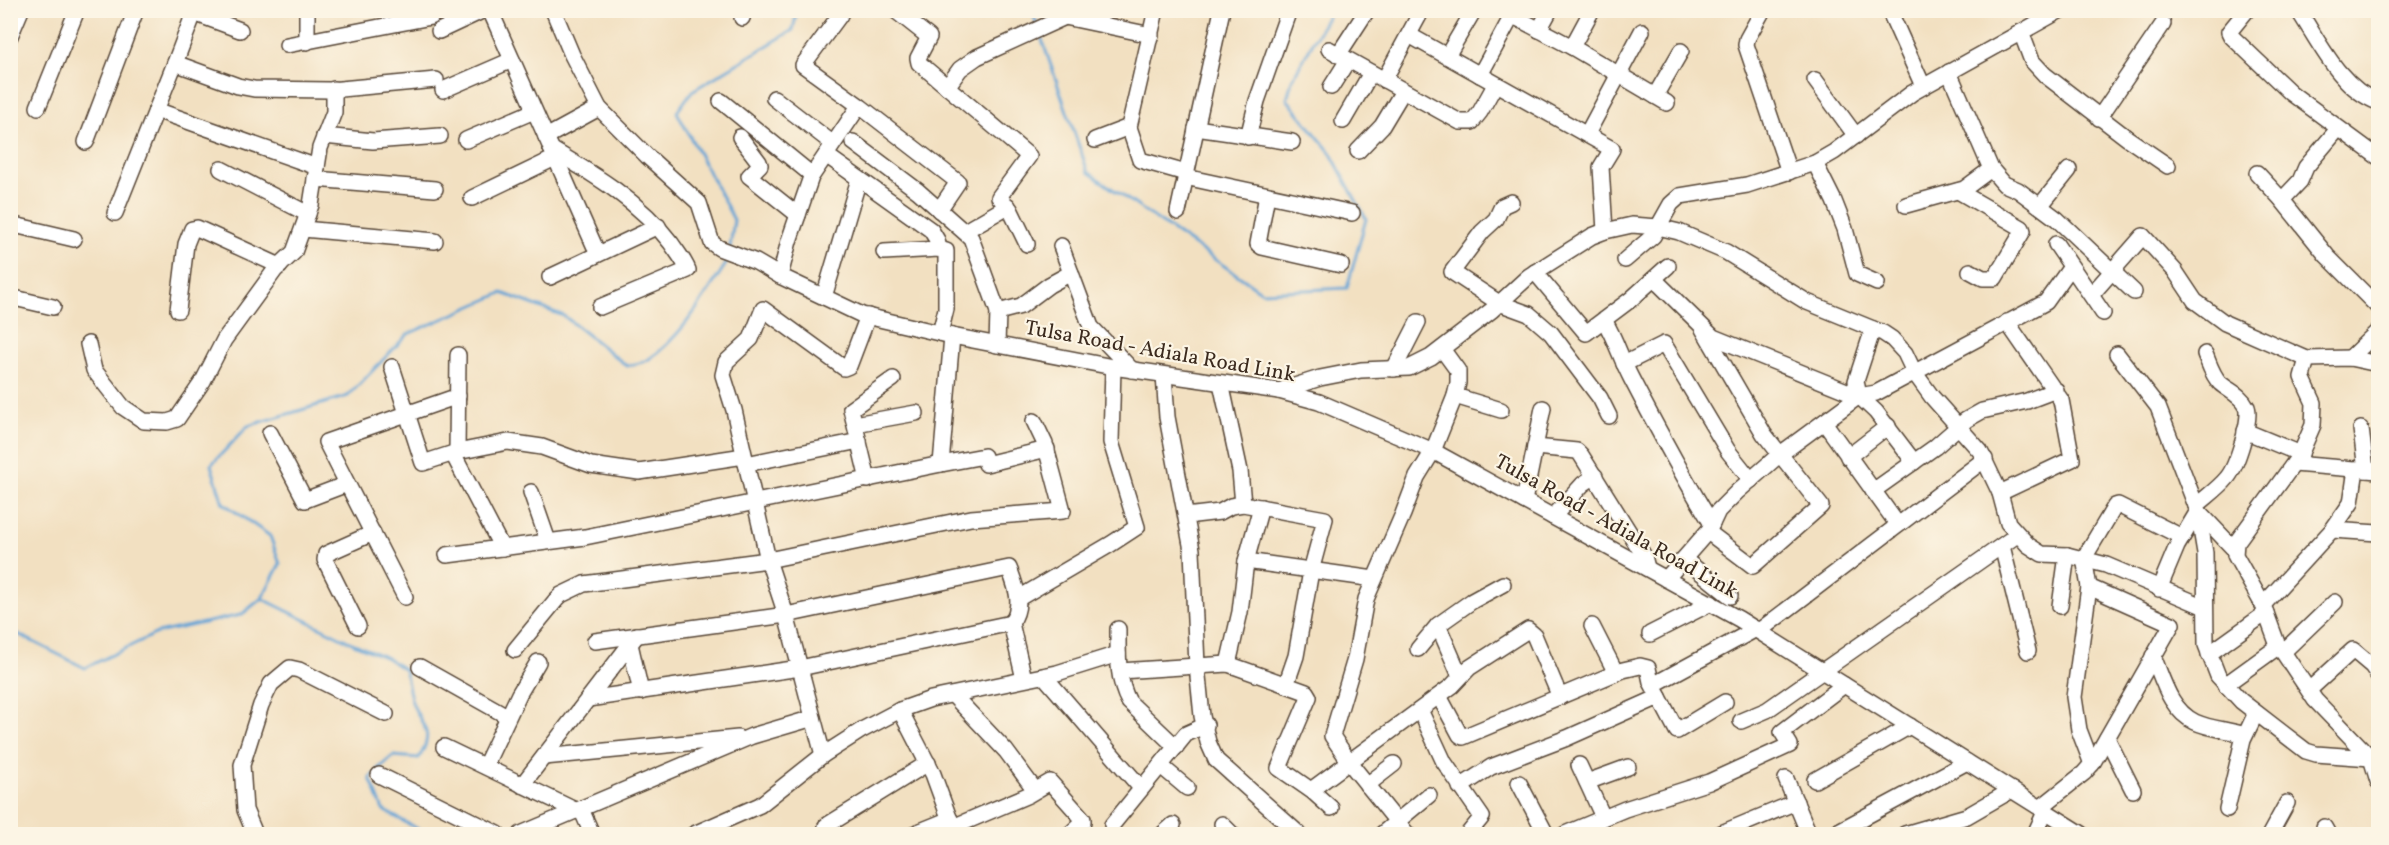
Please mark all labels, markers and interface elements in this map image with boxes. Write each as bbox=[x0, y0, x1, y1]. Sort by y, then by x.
street label: Tulsa Road - Adiala Road Link bbox=[1022, 314, 1298, 390]
street label: Tulsa Road - Adiala Road Link bbox=[1489, 448, 1744, 606]

